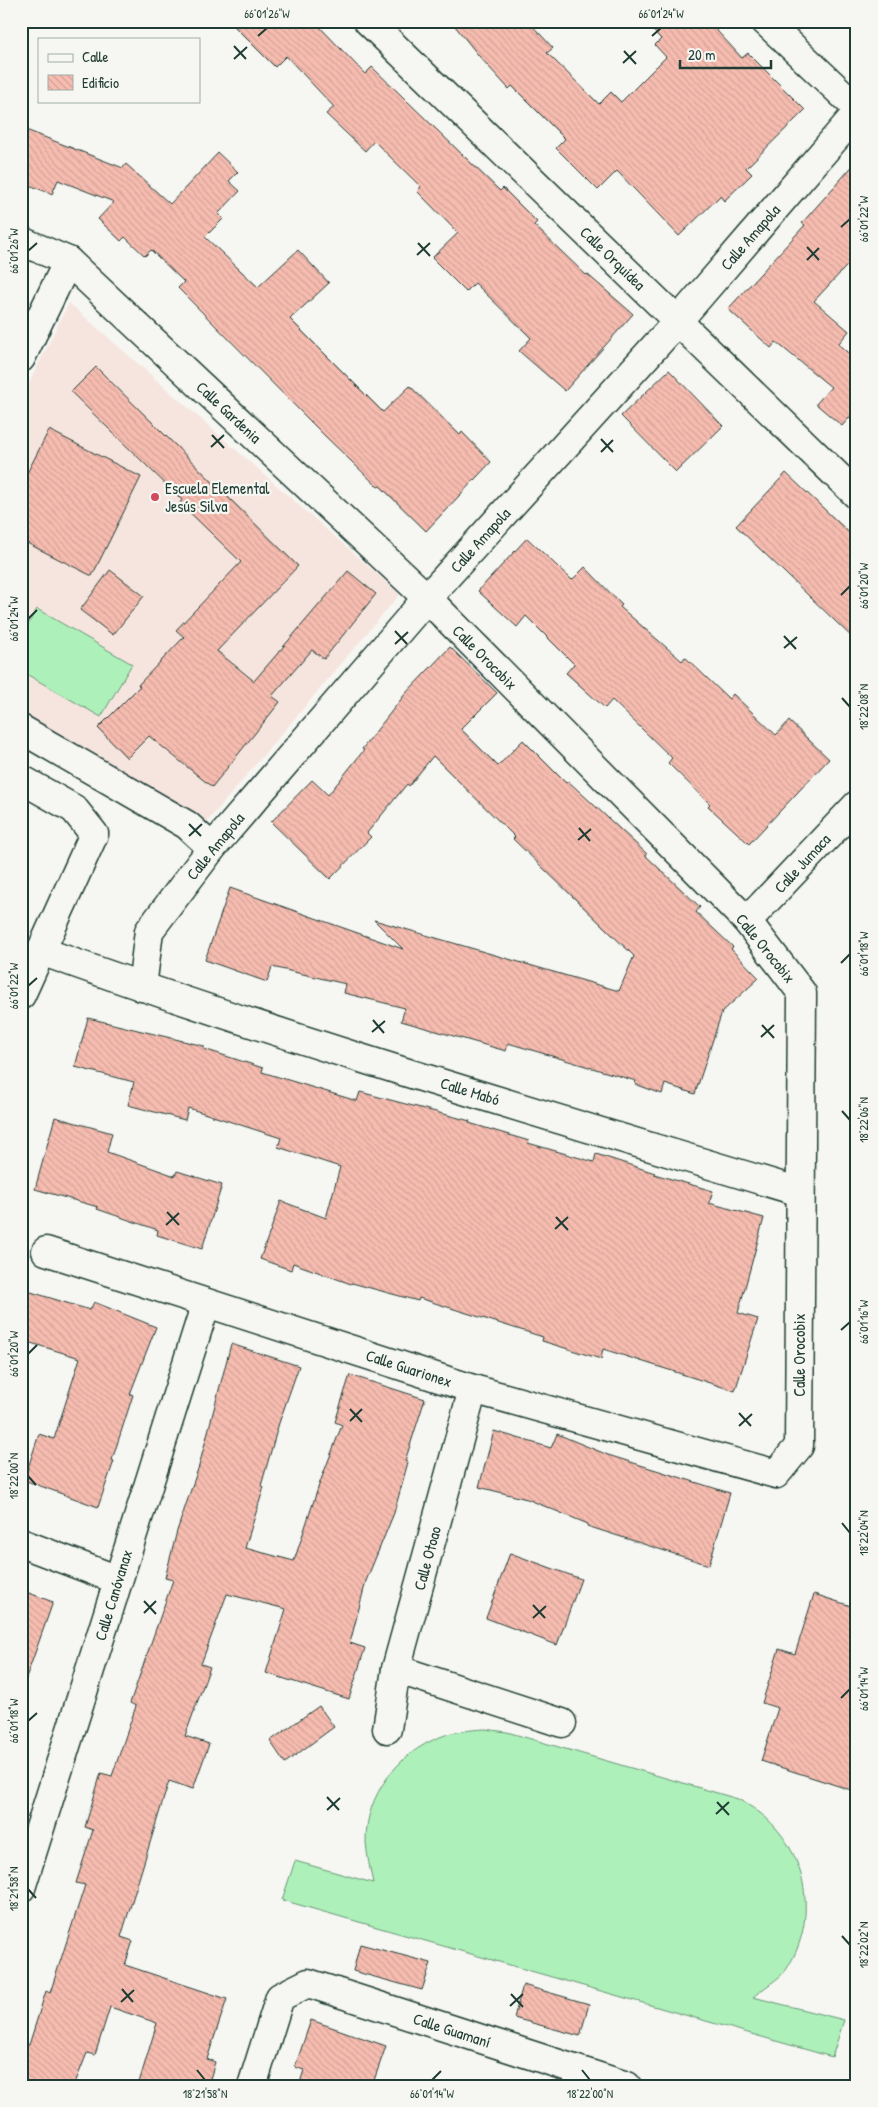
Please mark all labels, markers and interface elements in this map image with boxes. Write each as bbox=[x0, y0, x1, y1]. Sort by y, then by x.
text: 66°01'26"W bbox=[244, 5, 290, 22]
text: 66°01'24"W bbox=[638, 5, 684, 22]
legend bbox=[38, 38, 200, 102]
scale bar bbox=[680, 38, 772, 70]
text: 20 m bbox=[688, 44, 715, 65]
text: Calle bbox=[82, 46, 109, 67]
text: Edificio bbox=[82, 72, 119, 93]
text: 66°01'22"W bbox=[855, 195, 872, 242]
street label: Calle Amapola bbox=[715, 199, 785, 275]
street label: Calle Orquídea bbox=[575, 221, 651, 295]
text: 66°01'26"W bbox=[5, 228, 22, 274]
street label: Calle Gardenia bbox=[192, 376, 266, 448]
place label: Escuela Elemental Jesús Silva bbox=[165, 477, 270, 517]
marker: Escuela Elemental Jesús Silva bbox=[149, 491, 161, 503]
street label: Calle Amapola bbox=[445, 503, 515, 577]
text: 66°01'20"W bbox=[855, 562, 872, 609]
text: 66°01'24"W bbox=[5, 596, 22, 642]
street label: Calle Orocobix bbox=[448, 620, 522, 694]
text: 18°22'08"N bbox=[855, 684, 872, 730]
street label: Calle Amapola bbox=[181, 808, 249, 884]
street label: Calle Jumaca bbox=[769, 828, 835, 898]
street label: Calle Orocobix bbox=[731, 909, 801, 987]
text: 66°01'18"W bbox=[855, 931, 872, 976]
text: 66°01'22"W bbox=[5, 962, 22, 1009]
street label: Calle Mabó bbox=[438, 1072, 503, 1111]
text: 18°22'06"N bbox=[855, 1097, 872, 1143]
text: 66°01'16"W bbox=[855, 1299, 872, 1344]
street label: Calle Orocobix bbox=[788, 1313, 810, 1397]
text: 66°01'20"W bbox=[5, 1330, 22, 1377]
street label: Calle Guarionex bbox=[363, 1344, 455, 1392]
text: 18°22'00"N bbox=[5, 1453, 22, 1499]
text: 18°22'04"N bbox=[855, 1510, 872, 1556]
street label: Calle Otoao bbox=[408, 1523, 446, 1593]
street label: Calle Canóvanax bbox=[89, 1547, 137, 1643]
text: 66°01'14"W bbox=[855, 1666, 872, 1711]
text: 66°01'18"W bbox=[5, 1698, 22, 1743]
text: 18°21'58"N bbox=[5, 1867, 22, 1911]
text: 18°22'02"N bbox=[855, 1922, 872, 1968]
street label: Calle Guamaní bbox=[410, 2007, 494, 2053]
text: 18°21'58"N bbox=[183, 2085, 227, 2102]
text: 66°01'14"W bbox=[410, 2085, 455, 2102]
text: 18°22'00"N bbox=[567, 2085, 613, 2102]

